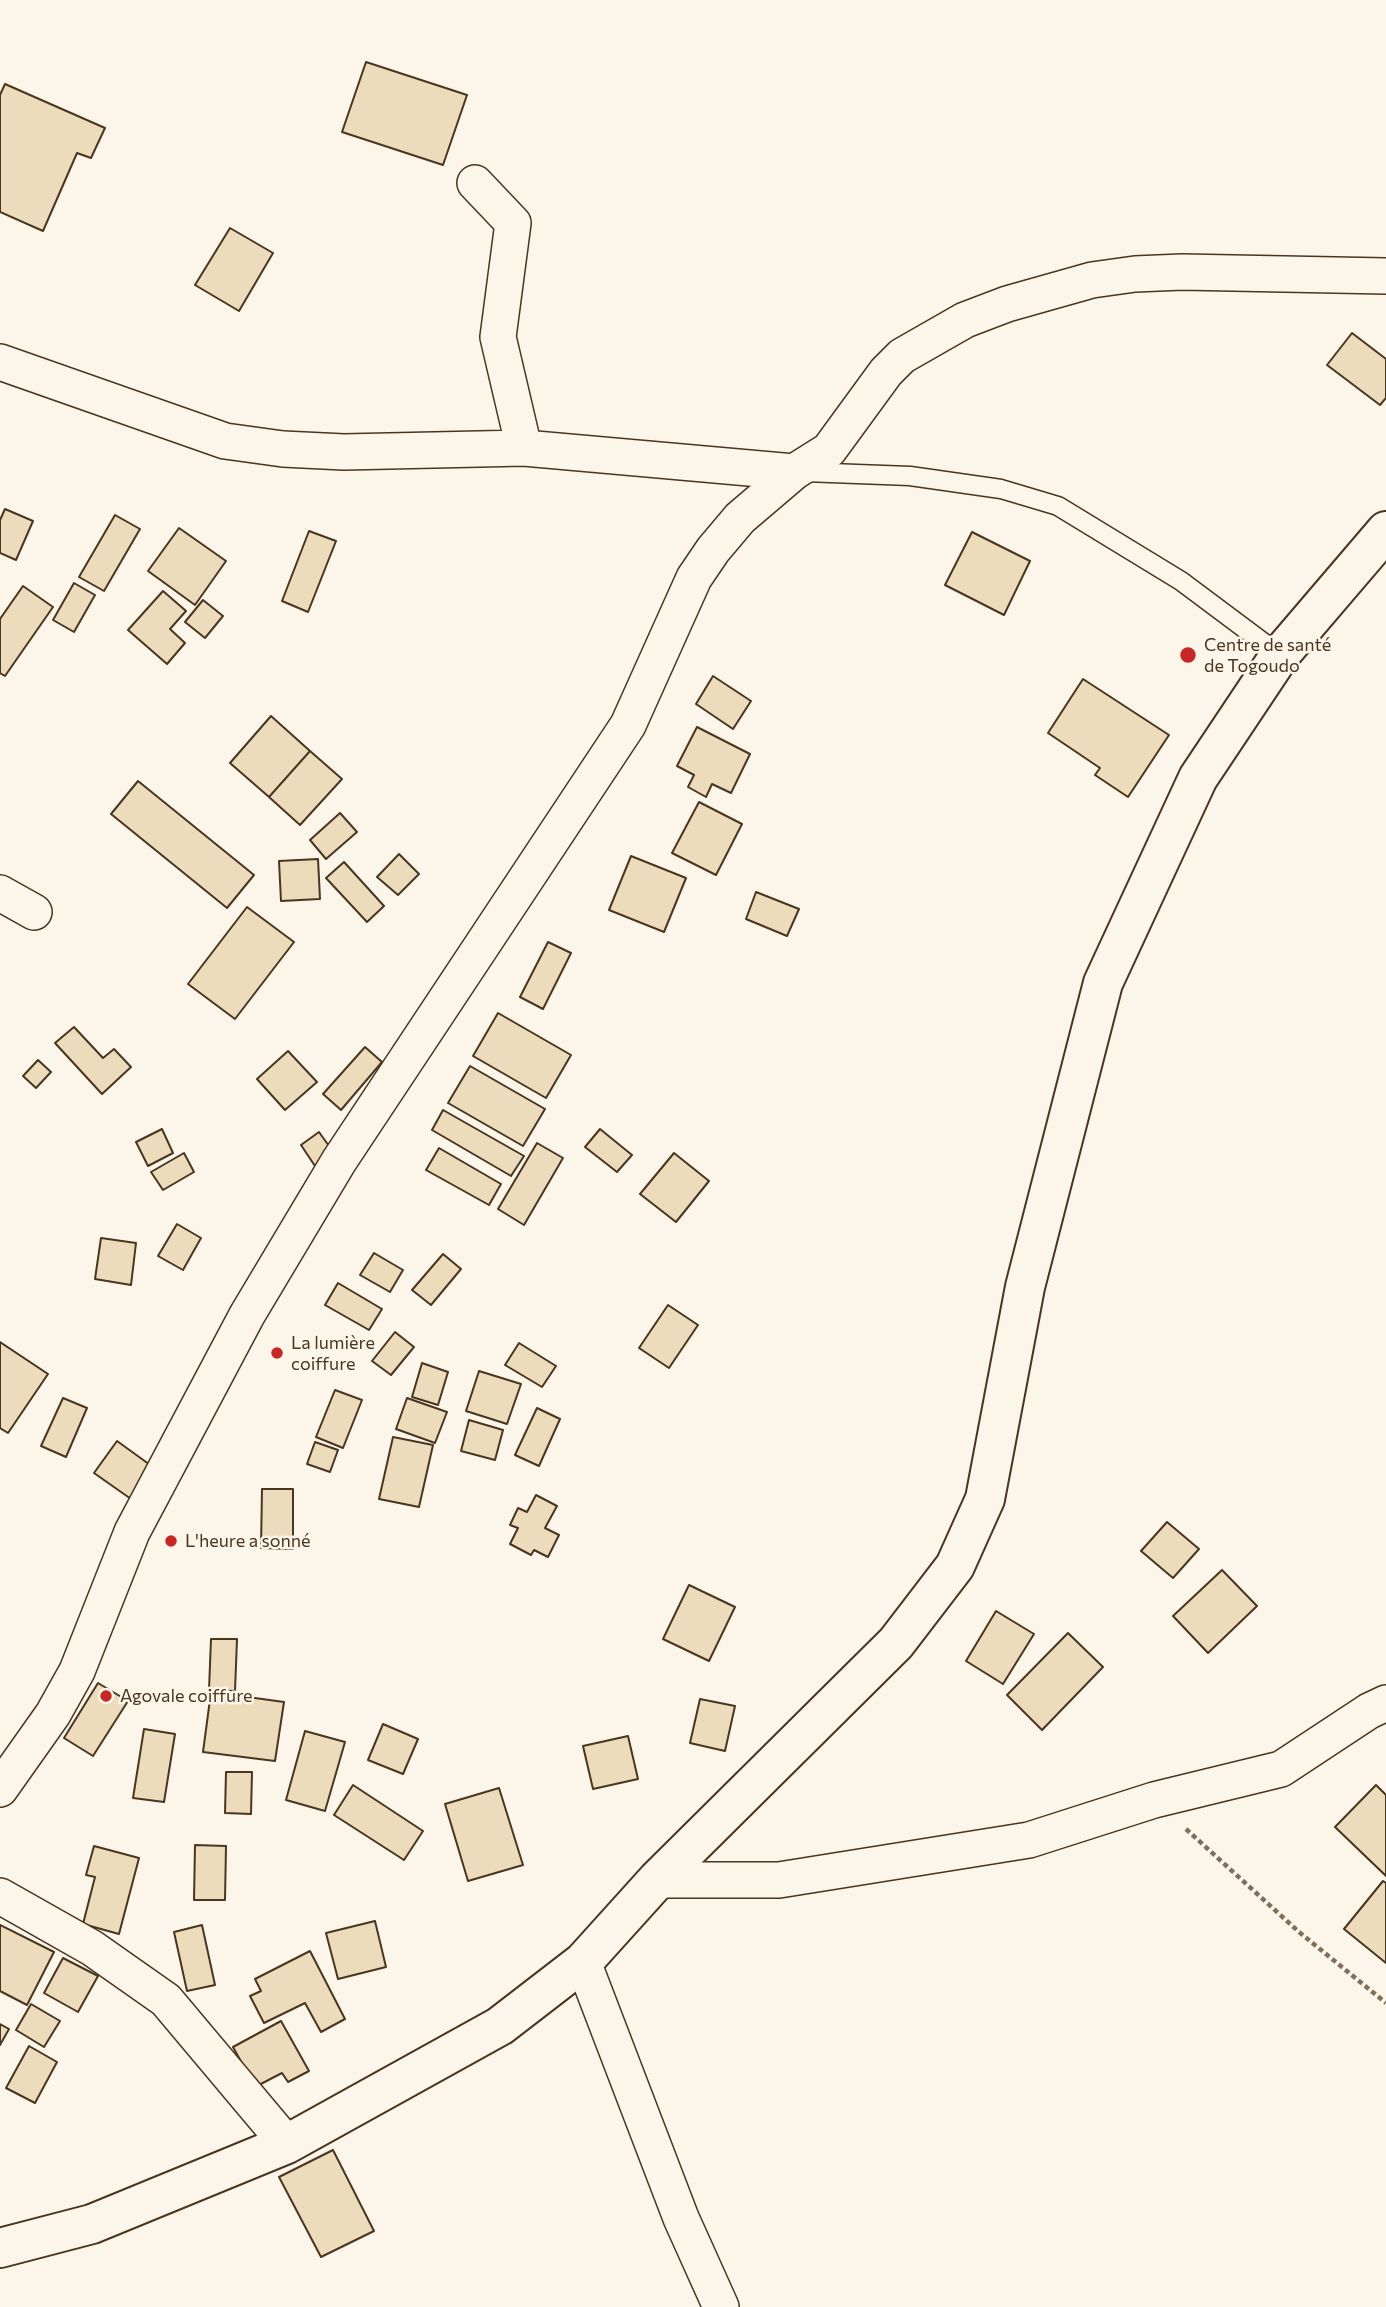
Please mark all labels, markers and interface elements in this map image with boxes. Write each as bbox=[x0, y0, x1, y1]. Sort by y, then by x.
place label: Centre de santé de Togoudo bbox=[1204, 634, 1331, 676]
marker: Centre de santé de Togoudo bbox=[1178, 645, 1198, 665]
place label: La lumière coiffure bbox=[291, 1332, 375, 1374]
marker: La lumière coiffure bbox=[269, 1345, 285, 1361]
place label: L'heure a sonné bbox=[185, 1530, 311, 1552]
marker: L'heure a sonné bbox=[163, 1533, 179, 1549]
place label: Agovale coiffure bbox=[120, 1685, 253, 1707]
marker: Agovale coiffure bbox=[98, 1688, 114, 1704]

